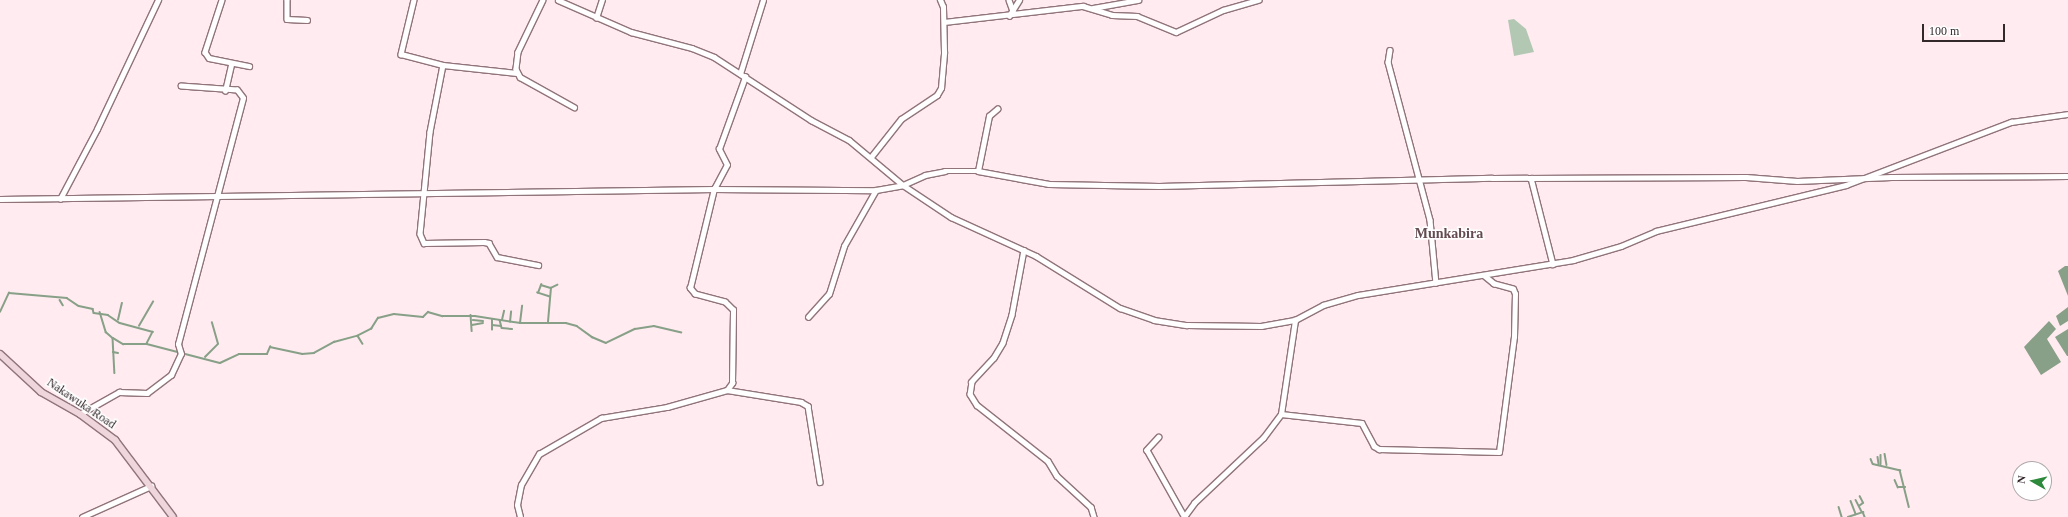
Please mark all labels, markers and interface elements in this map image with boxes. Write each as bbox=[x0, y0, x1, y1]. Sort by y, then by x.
scale bar bbox=[1924, 16, 2007, 42]
text: 100 m bbox=[1929, 24, 1959, 38]
district label: Munkabira bbox=[1415, 226, 1483, 242]
street label: Nakawuka Road bbox=[44, 376, 118, 432]
north arrow bbox=[2012, 461, 2052, 501]
text: N bbox=[2015, 475, 2028, 484]

